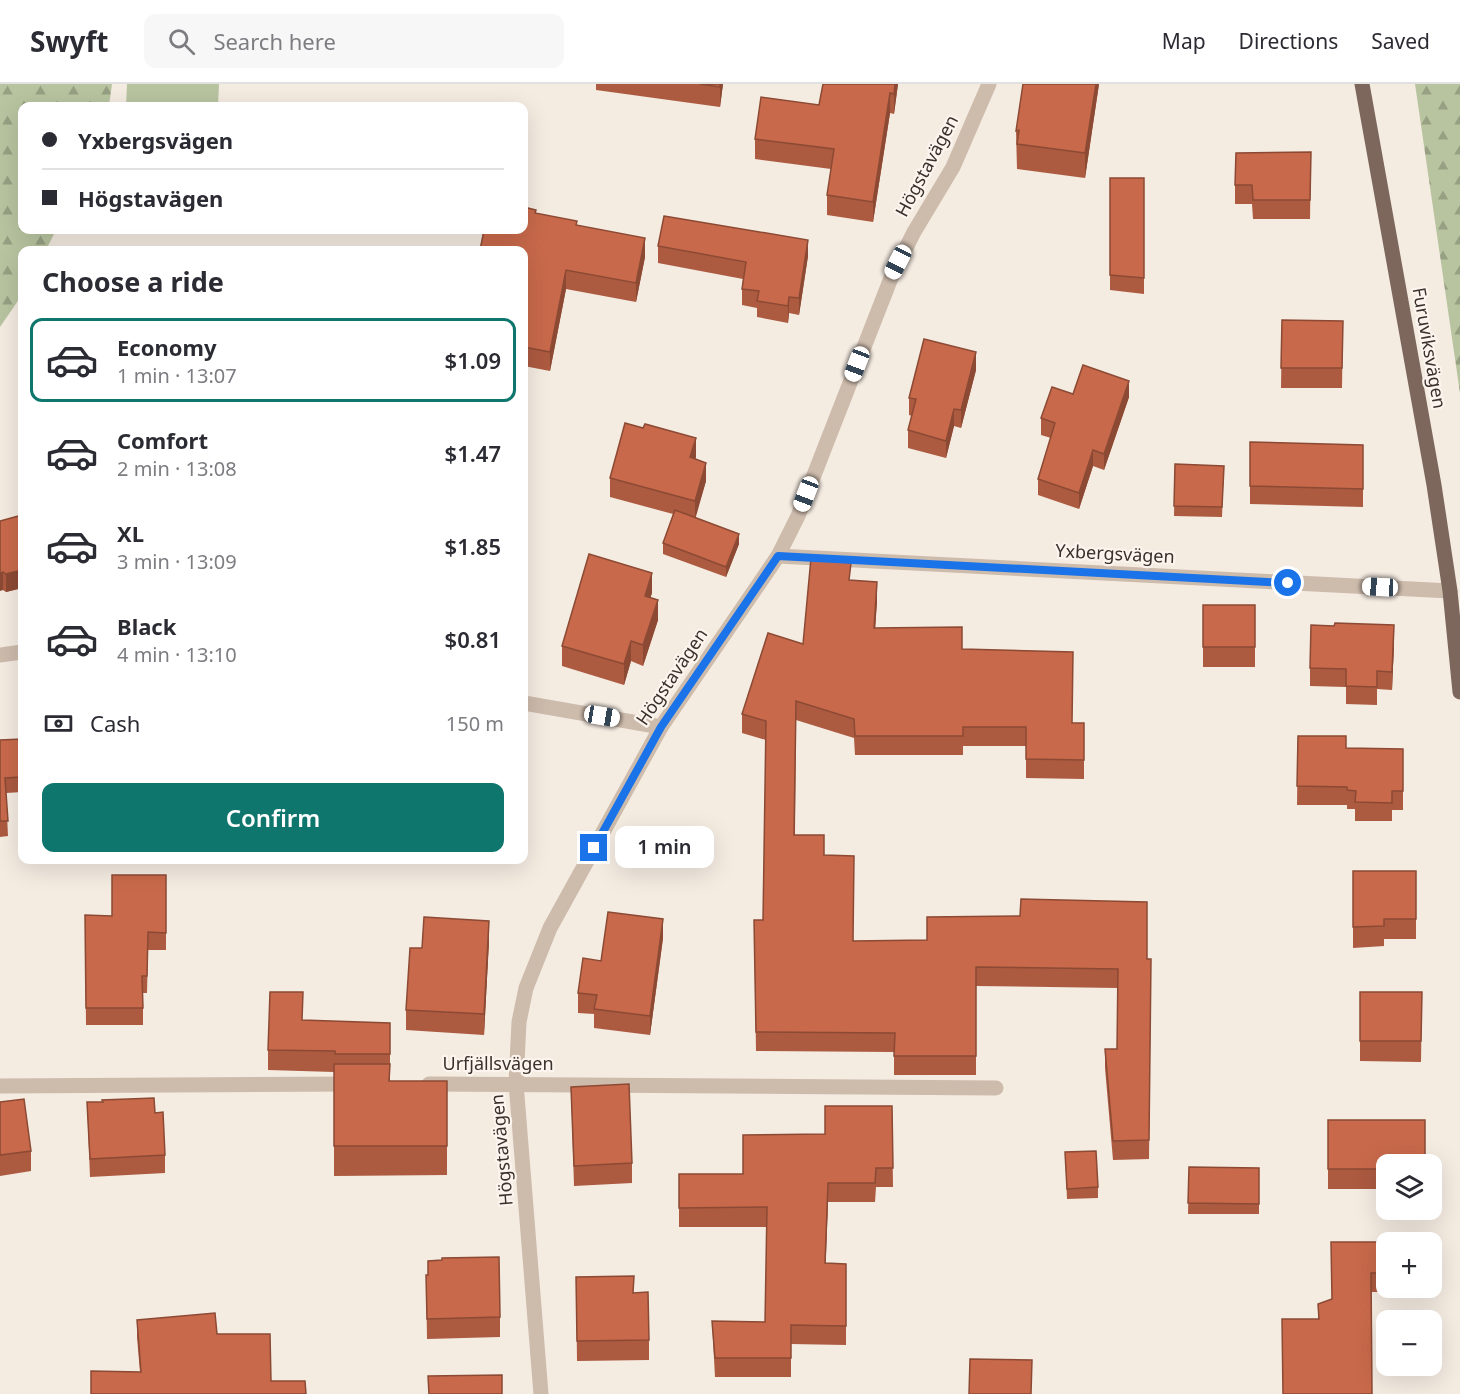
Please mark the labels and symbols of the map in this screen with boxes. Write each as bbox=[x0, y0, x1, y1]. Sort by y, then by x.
street label: Högstavägen bbox=[889, 110, 963, 221]
car bbox=[882, 242, 914, 282]
street label: Furuviksvägen bbox=[1408, 285, 1452, 410]
car bbox=[842, 344, 872, 384]
car bbox=[791, 474, 821, 514]
street label: Yxbergsvägen bbox=[1055, 538, 1175, 568]
route start bbox=[1274, 569, 1301, 596]
car bbox=[1362, 577, 1398, 597]
street label: Högstavägen bbox=[630, 623, 712, 730]
car bbox=[583, 704, 621, 728]
callout: 1 min bbox=[615, 827, 714, 869]
route end bbox=[580, 834, 607, 861]
street label: Urfjällsvägen bbox=[442, 1051, 554, 1075]
street label: Högstavägen bbox=[484, 1093, 518, 1207]

